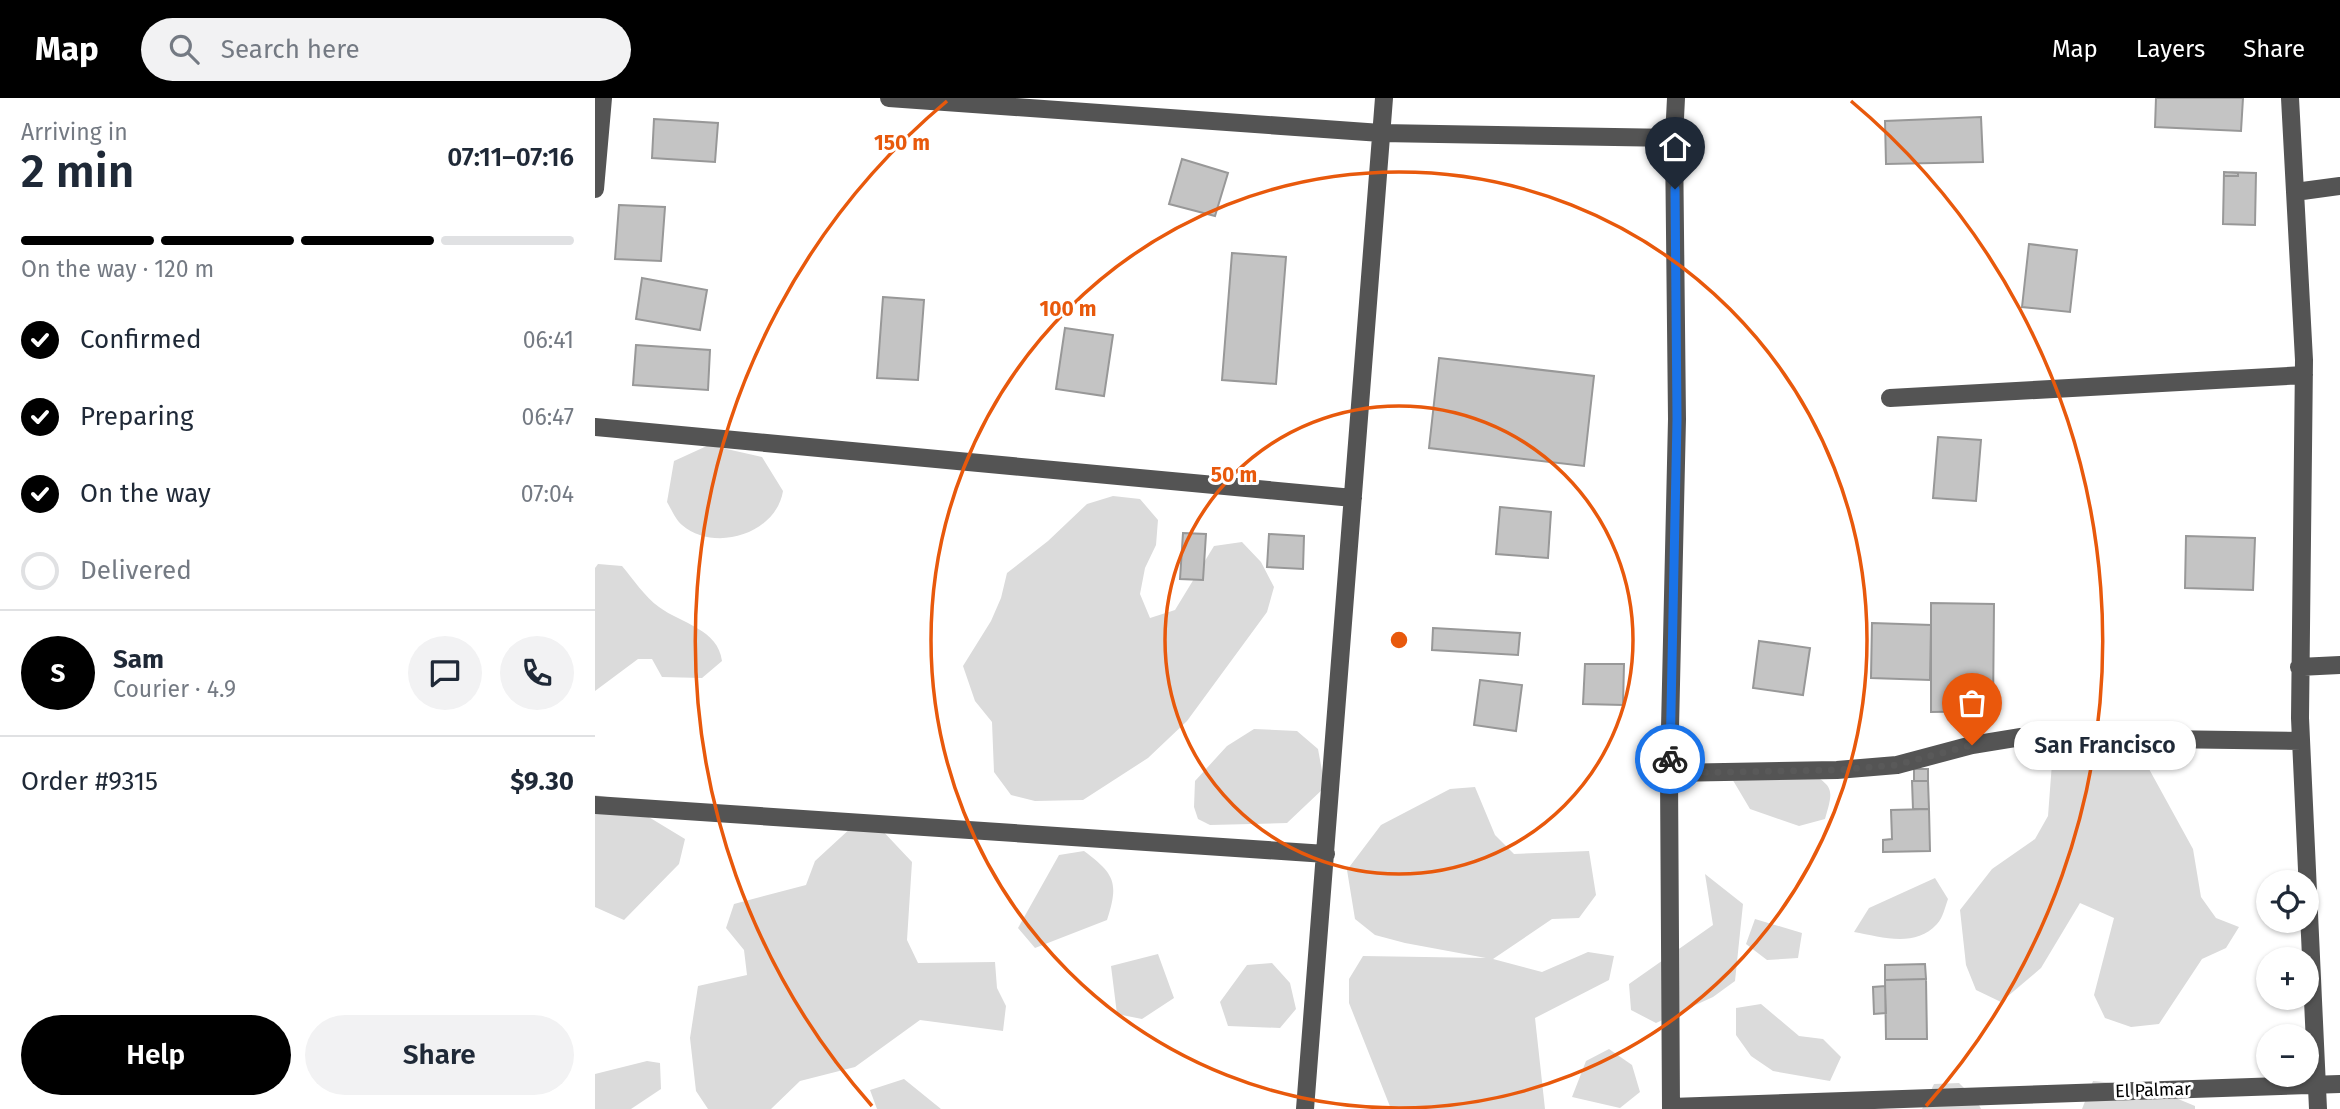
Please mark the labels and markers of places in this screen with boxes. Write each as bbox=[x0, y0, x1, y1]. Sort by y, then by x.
pin bbox=[1645, 117, 1705, 189]
centre of rings bbox=[1387, 628, 1411, 652]
pin bbox=[1942, 673, 2002, 745]
callout: San Francisco bbox=[2014, 720, 2196, 770]

